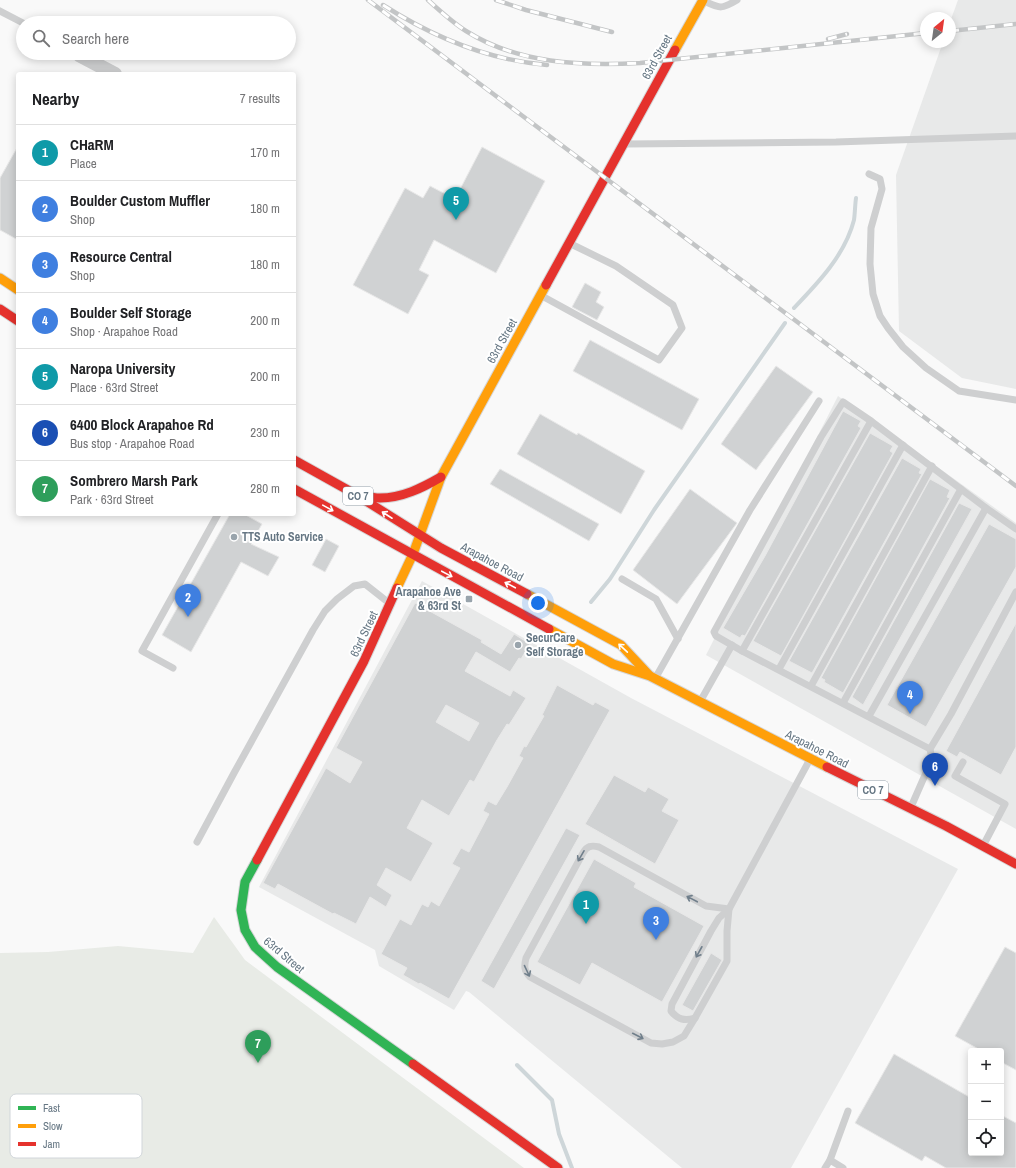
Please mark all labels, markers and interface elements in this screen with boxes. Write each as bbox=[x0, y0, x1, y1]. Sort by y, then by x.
north arrow bbox=[920, 12, 956, 48]
search box bbox=[16, 16, 296, 60]
icon: search bbox=[30, 27, 52, 49]
text: Search here bbox=[62, 28, 129, 49]
street label: 63rd Street bbox=[638, 32, 676, 82]
text: Nearby bbox=[32, 87, 79, 110]
text: 7 results bbox=[240, 90, 280, 107]
text: CHaRM bbox=[70, 134, 114, 155]
text: 1 bbox=[42, 144, 48, 161]
text: 170 m bbox=[250, 144, 280, 161]
text: Place bbox=[70, 155, 97, 172]
pin: 5 bbox=[443, 187, 469, 220]
text: Boulder Custom Muffler bbox=[70, 190, 210, 211]
text: 2 bbox=[42, 200, 48, 217]
text: 180 m bbox=[250, 200, 280, 217]
text: Shop bbox=[70, 211, 95, 228]
text: Resource Central bbox=[70, 246, 172, 267]
text: 3 bbox=[42, 256, 48, 273]
text: 180 m bbox=[250, 256, 280, 273]
text: Shop bbox=[70, 267, 95, 284]
text: Boulder Self Storage bbox=[70, 302, 192, 323]
text: 4 bbox=[42, 312, 48, 329]
text: 200 m bbox=[250, 312, 280, 329]
street label: 63rd Street bbox=[483, 316, 521, 366]
text: Shop · Arapahoe Road bbox=[70, 323, 178, 340]
text: Naropa University bbox=[70, 358, 175, 379]
text: 5 bbox=[42, 368, 48, 385]
text: 200 m bbox=[250, 368, 280, 385]
text: Place · 63rd Street bbox=[70, 379, 158, 396]
text: 6400 Block Arapahoe Rd bbox=[70, 414, 214, 435]
text: 6 bbox=[42, 424, 48, 441]
text: 230 m bbox=[250, 424, 280, 441]
text: Bus stop · Arapahoe Road bbox=[70, 435, 194, 452]
text: Sombrero Marsh Park bbox=[70, 470, 198, 491]
text: 7 bbox=[42, 480, 48, 497]
text: 280 m bbox=[250, 480, 280, 497]
road number: CO 7 bbox=[343, 487, 373, 505]
text: Park · 63rd Street bbox=[70, 491, 154, 508]
one-way arrow bbox=[322, 505, 334, 513]
one-way arrow bbox=[382, 511, 393, 519]
place label: TTS Auto Service bbox=[242, 529, 324, 545]
marker: TTS Auto Service bbox=[229, 532, 239, 542]
street label: Arapahoe Road bbox=[457, 538, 526, 585]
one-way arrow bbox=[441, 571, 453, 578]
one-way arrow bbox=[504, 581, 516, 589]
pin: 2 bbox=[175, 584, 201, 617]
place label: Arapahoe Ave & 63rd St bbox=[396, 584, 462, 614]
your location bbox=[528, 593, 548, 613]
marker: Arapahoe Ave & 63rd St bbox=[464, 594, 474, 604]
street label: 63rd Street bbox=[346, 608, 382, 659]
place label: SecurCare Self Storage bbox=[526, 630, 584, 660]
marker: SecurCare Self Storage bbox=[513, 640, 523, 650]
one-way arrow bbox=[618, 643, 628, 653]
pin: 4 bbox=[897, 681, 923, 714]
street label: Arapahoe Road bbox=[782, 726, 851, 772]
pin: 6 bbox=[922, 753, 948, 786]
road number: CO 7 bbox=[858, 781, 888, 799]
one-way arrow bbox=[577, 850, 585, 862]
pin: 1 bbox=[573, 891, 599, 924]
one-way arrow bbox=[686, 895, 698, 902]
pin: 3 bbox=[643, 907, 669, 940]
street label: 63rd Street bbox=[260, 933, 308, 977]
one-way arrow bbox=[694, 945, 702, 957]
one-way arrow bbox=[524, 965, 531, 977]
pin: 7 bbox=[245, 1030, 271, 1063]
one-way arrow bbox=[632, 1033, 644, 1041]
map controls bbox=[968, 1048, 1004, 1156]
button: + bbox=[968, 1048, 1004, 1084]
button: − bbox=[968, 1084, 1004, 1120]
legend bbox=[10, 1094, 142, 1158]
text: Fast bbox=[43, 1101, 61, 1115]
text: Slow bbox=[43, 1119, 63, 1133]
button: locate bbox=[968, 1120, 1004, 1156]
text: Jam bbox=[43, 1137, 60, 1151]

